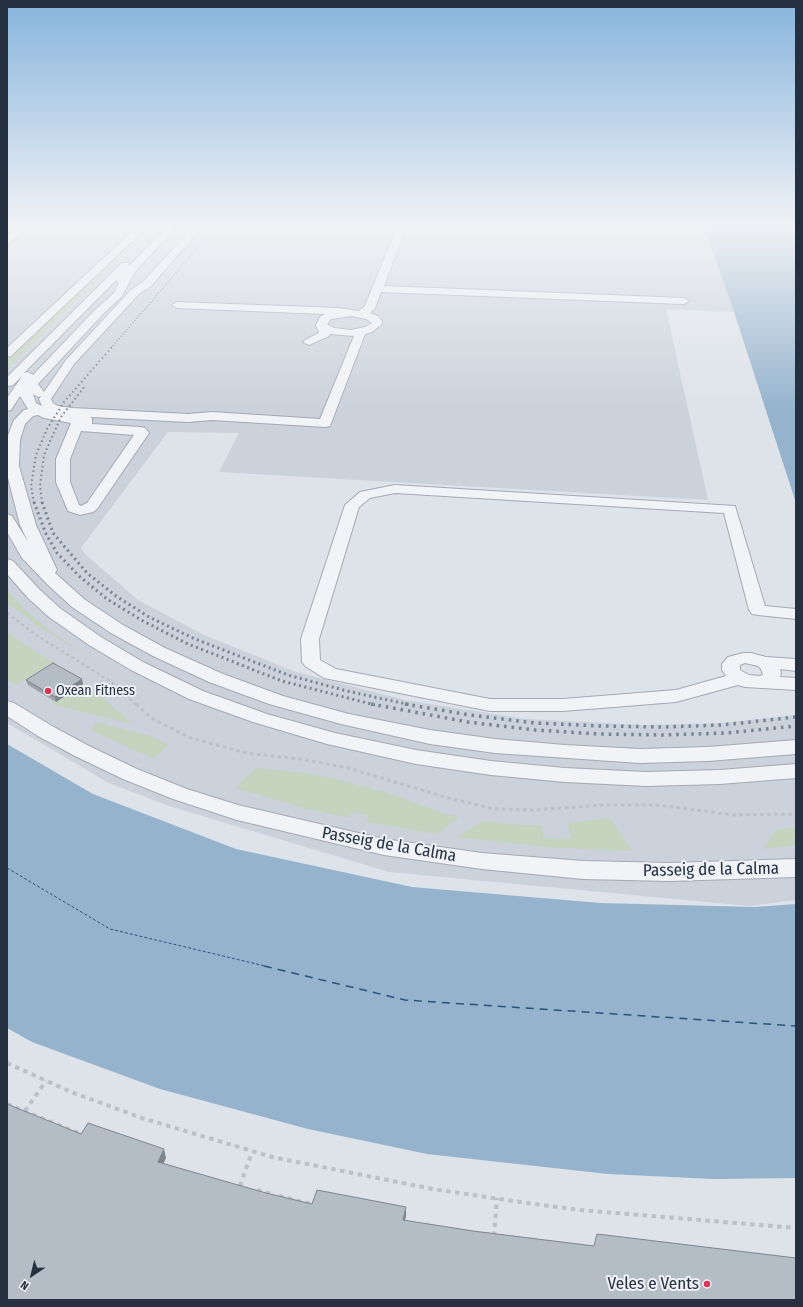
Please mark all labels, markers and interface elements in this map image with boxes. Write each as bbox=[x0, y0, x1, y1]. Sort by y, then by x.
place label: Oxean Fitness bbox=[56, 683, 135, 699]
marker: Oxean Fitness bbox=[43, 686, 53, 696]
street label: Passeig de la Calma bbox=[320, 823, 458, 867]
street label: Passeig de la Calma bbox=[643, 859, 779, 881]
north arrow bbox=[12, 1255, 52, 1295]
place label: Veles e Vents bbox=[608, 1274, 699, 1294]
text: N bbox=[18, 1278, 31, 1292]
marker: Veles e Vents bbox=[702, 1279, 712, 1289]

